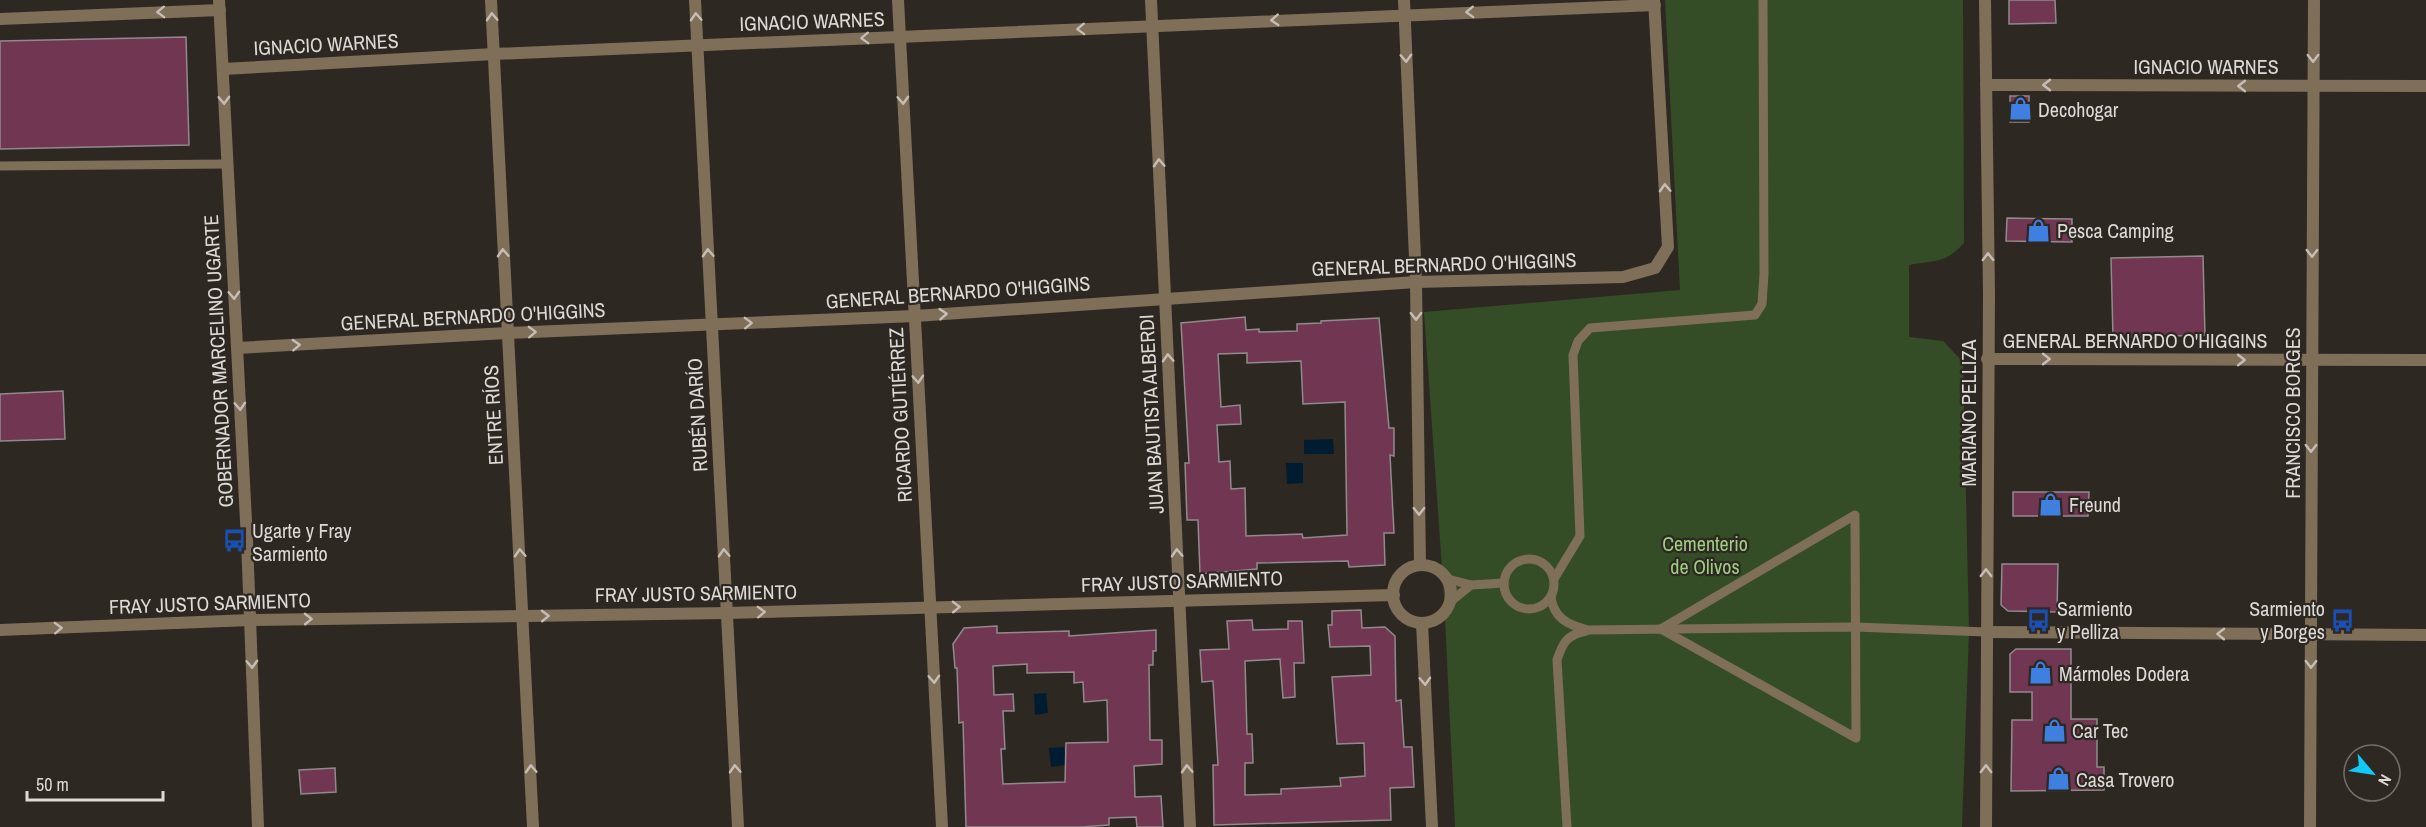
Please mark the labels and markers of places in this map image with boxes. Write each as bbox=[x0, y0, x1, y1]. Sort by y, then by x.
shop icon: Decohogar bbox=[2007, 96, 2033, 122]
place label: Decohogar bbox=[2038, 96, 2119, 123]
shop icon: Pesca Camping bbox=[2026, 217, 2052, 243]
place label: Pesca Camping bbox=[2057, 217, 2174, 244]
shop icon: Freund bbox=[2038, 491, 2064, 517]
place label: Freund bbox=[2069, 491, 2121, 518]
place label: Ugarte y Fray Sarmiento bbox=[252, 517, 352, 567]
bus stop icon: Ugarte y Fray Sarmiento bbox=[221, 528, 247, 554]
place label: Sarmiento y Pelliza bbox=[2057, 595, 2133, 645]
place label: Sarmiento y Borges bbox=[2249, 595, 2325, 645]
bus stop icon: Sarmiento y Pelliza bbox=[2026, 607, 2052, 633]
bus stop icon: Sarmiento y Borges bbox=[2330, 607, 2356, 633]
shop icon: Mármoles Dodera bbox=[2028, 660, 2054, 686]
place label: Mármoles Dodera bbox=[2059, 660, 2189, 687]
shop icon: Car Tec bbox=[2041, 717, 2067, 743]
place label: Car Tec bbox=[2072, 717, 2128, 744]
shop icon: Casa Trovero bbox=[2045, 766, 2071, 792]
place label: Casa Trovero bbox=[2076, 766, 2174, 793]

